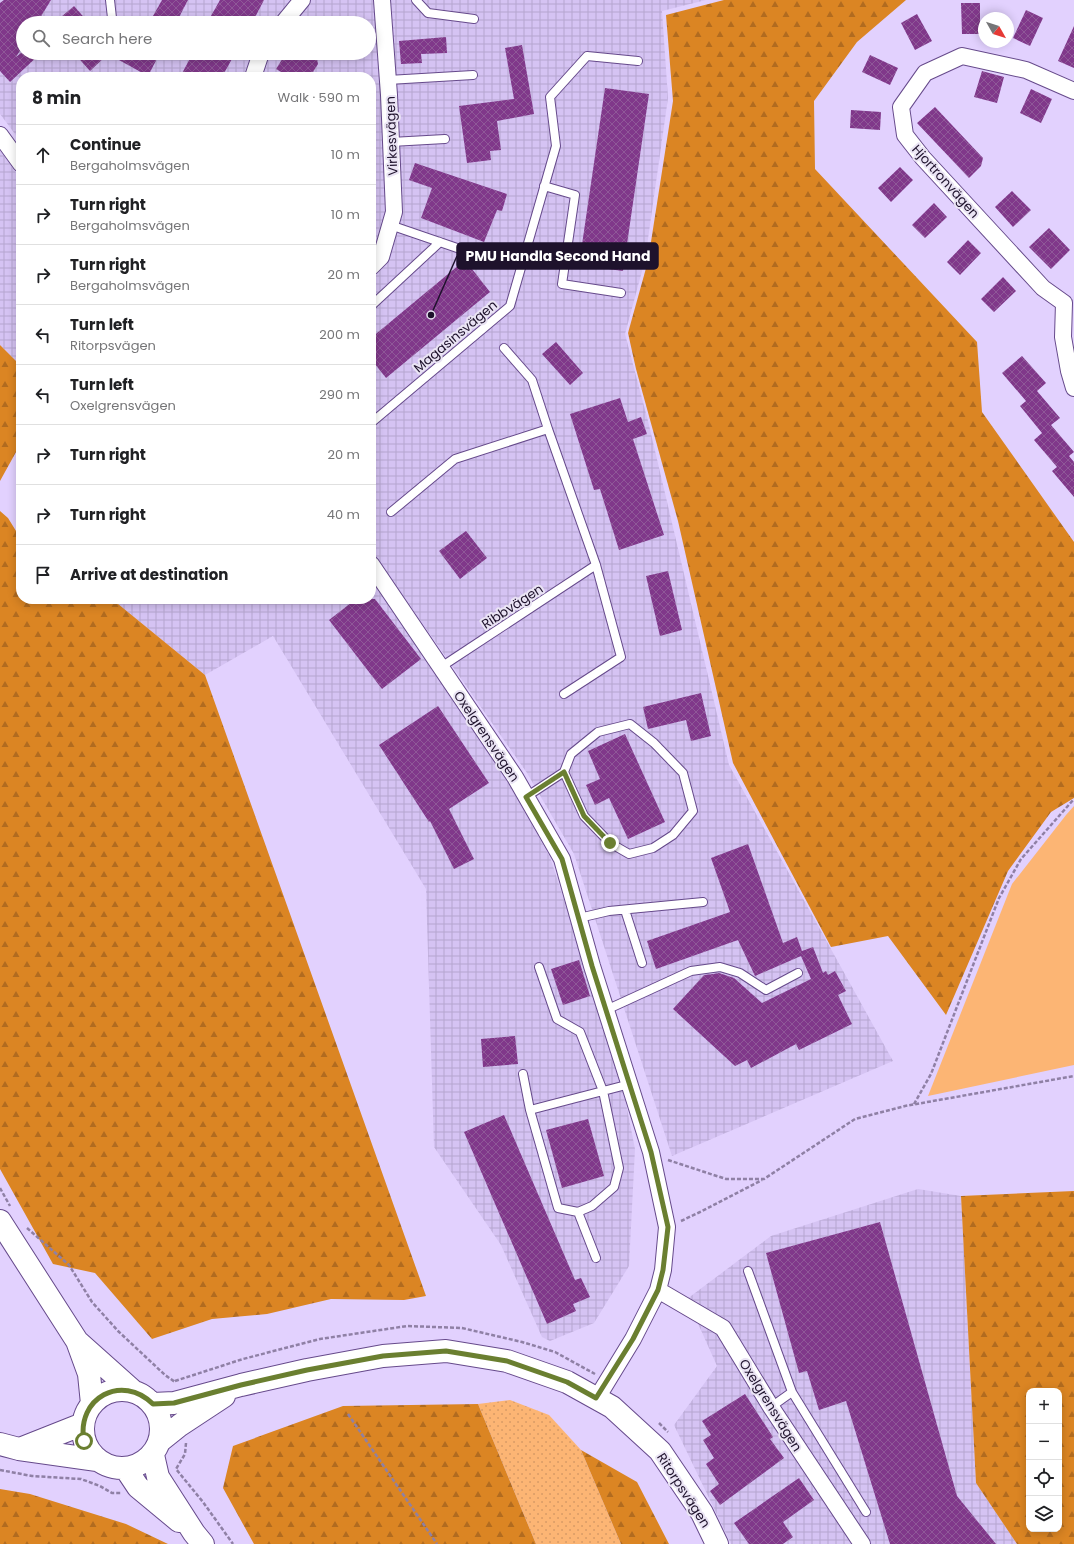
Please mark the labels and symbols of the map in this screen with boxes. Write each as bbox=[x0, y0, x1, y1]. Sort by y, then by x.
north arrow bbox=[978, 12, 1014, 48]
street label: Virkesvägen bbox=[381, 96, 402, 176]
street label: Hjortronvägen bbox=[908, 140, 984, 222]
callout: PMU Handla Second Hand bbox=[457, 243, 658, 269]
text: PMU Handla Second Hand bbox=[466, 246, 650, 266]
street label: Magasinsvägen bbox=[409, 296, 501, 377]
street label: Ribbvägen bbox=[478, 579, 547, 633]
street label: Oxelgrensvägen bbox=[449, 687, 524, 785]
route end bbox=[601, 834, 619, 852]
street label: Oxelgrensvägen bbox=[734, 1355, 807, 1455]
route start bbox=[75, 1432, 93, 1450]
street label: Ritorpsvägen bbox=[652, 1449, 715, 1531]

